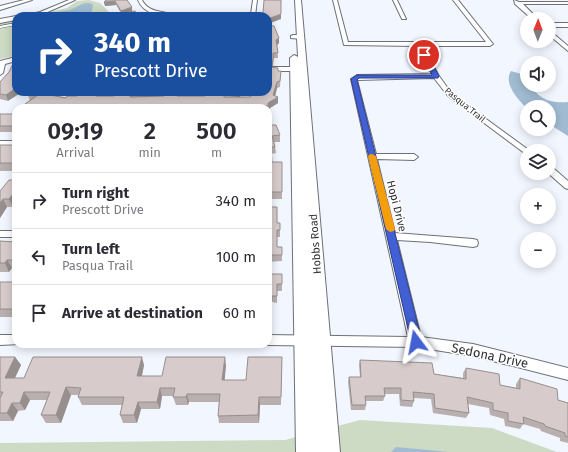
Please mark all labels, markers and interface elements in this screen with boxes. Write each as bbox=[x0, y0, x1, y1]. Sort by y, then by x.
north arrow bbox=[520, 12, 556, 48]
map controls bbox=[520, 12, 556, 268]
text: 340 m bbox=[94, 26, 171, 59]
icon: right bbox=[28, 28, 80, 80]
pin bbox=[407, 38, 441, 72]
icon: arrive bbox=[413, 44, 435, 66]
button: sound bbox=[520, 56, 556, 92]
text: Prescott Drive bbox=[94, 60, 207, 82]
street label: Pasqua Trail bbox=[443, 86, 488, 125]
button: search bbox=[520, 100, 556, 136]
text: 09:19 bbox=[47, 117, 103, 145]
text: 2 bbox=[144, 117, 156, 145]
text: 500 bbox=[196, 117, 237, 145]
button: layers bbox=[520, 144, 556, 180]
text: Arrival bbox=[56, 145, 94, 160]
text: min bbox=[139, 145, 161, 160]
text: m bbox=[211, 145, 222, 160]
street label: Hopi Drive bbox=[384, 179, 409, 233]
text: Turn right bbox=[62, 184, 129, 202]
button: + bbox=[520, 188, 556, 224]
icon: right bbox=[28, 190, 50, 212]
text: 340 m bbox=[215, 192, 256, 210]
text: Prescott Drive bbox=[62, 202, 144, 217]
street label: Hobbs Road bbox=[307, 213, 324, 275]
button: − bbox=[520, 232, 556, 268]
text: Turn left bbox=[62, 240, 120, 258]
icon: left bbox=[28, 246, 50, 268]
text: 100 m bbox=[216, 248, 256, 266]
text: Pasqua Trail bbox=[62, 258, 133, 273]
icon: arrive bbox=[28, 302, 50, 324]
text: Arrive at destination bbox=[62, 304, 203, 322]
text: 60 m bbox=[223, 304, 256, 322]
position arrow bbox=[395, 321, 437, 363]
street label: Sedona Drive bbox=[450, 340, 530, 371]

